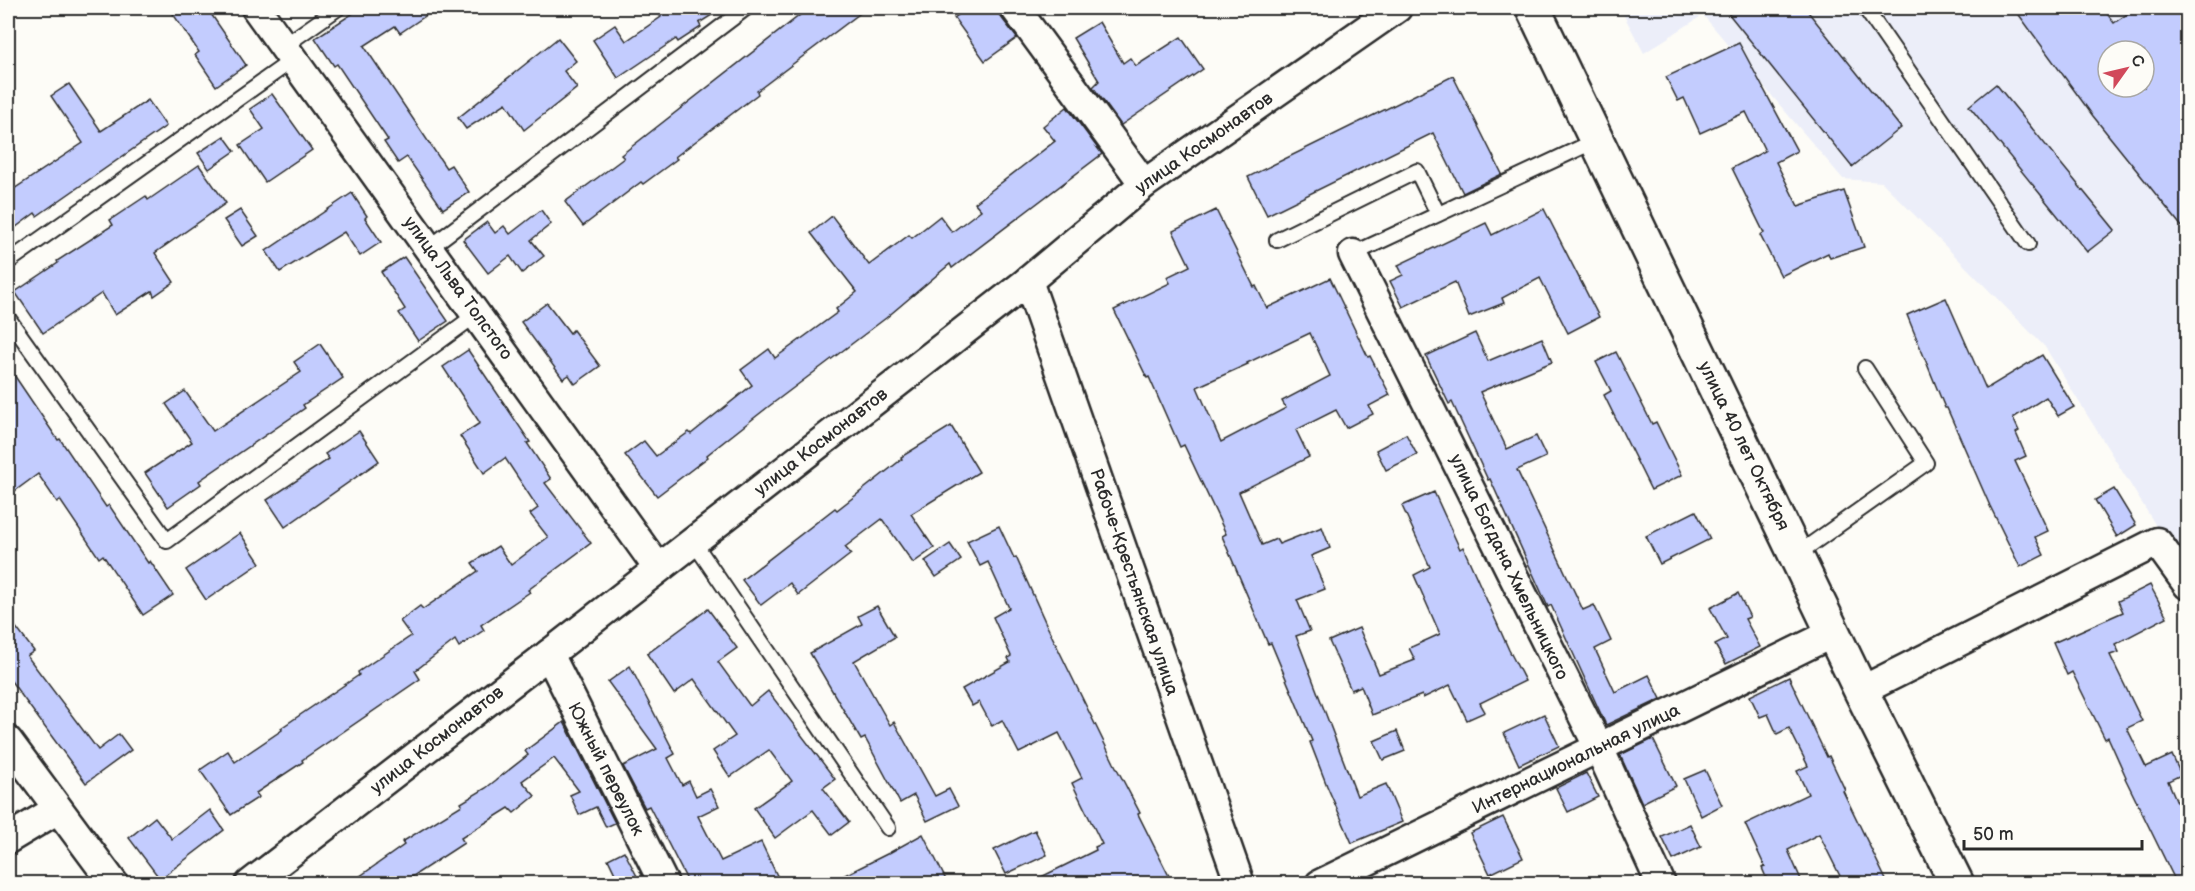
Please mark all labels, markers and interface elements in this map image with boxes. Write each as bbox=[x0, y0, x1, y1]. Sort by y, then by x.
north arrow bbox=[2096, 39, 2156, 99]
text: С bbox=[2126, 52, 2148, 71]
street label: улица Космонавтов bbox=[1131, 87, 1277, 198]
street label: улица Льва Толстого bbox=[399, 212, 517, 364]
street label: улица 40 лет Октября bbox=[1694, 358, 1794, 534]
street label: улица Космонавтов bbox=[750, 383, 892, 500]
street label: улица Богдана Хмельницкого bbox=[1445, 451, 1573, 683]
street label: Рабоче-Крестьянская улица bbox=[1085, 466, 1183, 699]
street label: улица Космонавтов bbox=[366, 681, 508, 798]
street label: Южный переулок bbox=[563, 699, 649, 839]
street label: Интернациональная улица bbox=[1469, 699, 1684, 818]
scale bar bbox=[1964, 813, 2142, 851]
text: 50 m bbox=[1973, 824, 2014, 845]

